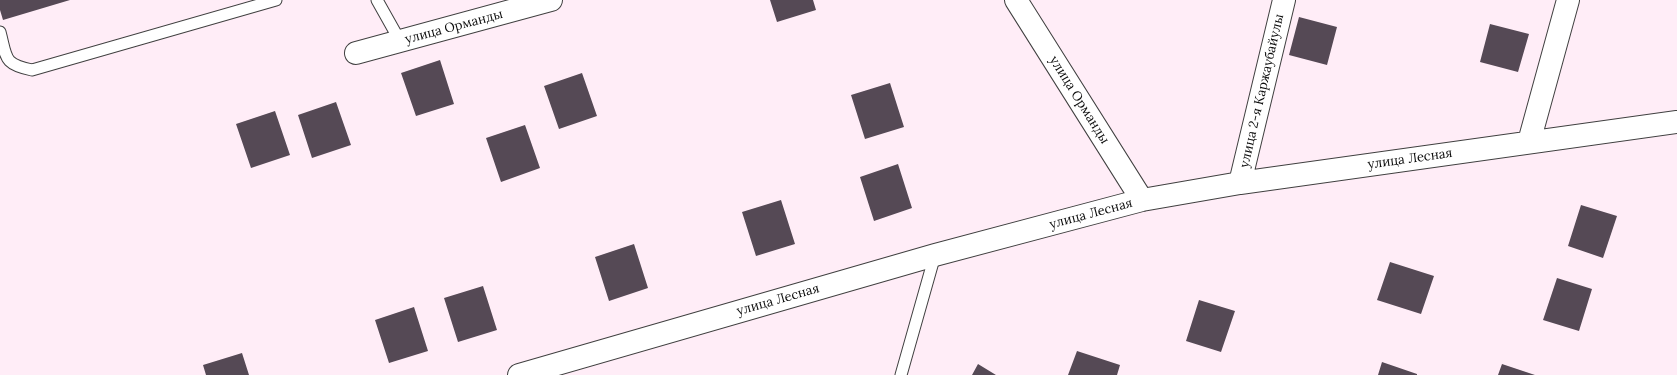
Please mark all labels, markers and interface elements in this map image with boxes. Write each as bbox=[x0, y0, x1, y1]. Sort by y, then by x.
street label: улица Орманды bbox=[403, 6, 505, 48]
street label: улица 2-я Каржаубайулы bbox=[1237, 13, 1287, 169]
street label: улица Орманды bbox=[1046, 53, 1112, 147]
street label: улица Лесная bbox=[1367, 145, 1453, 173]
street label: улица Лесная bbox=[1048, 195, 1134, 233]
street label: улица Лесная bbox=[735, 281, 821, 319]

